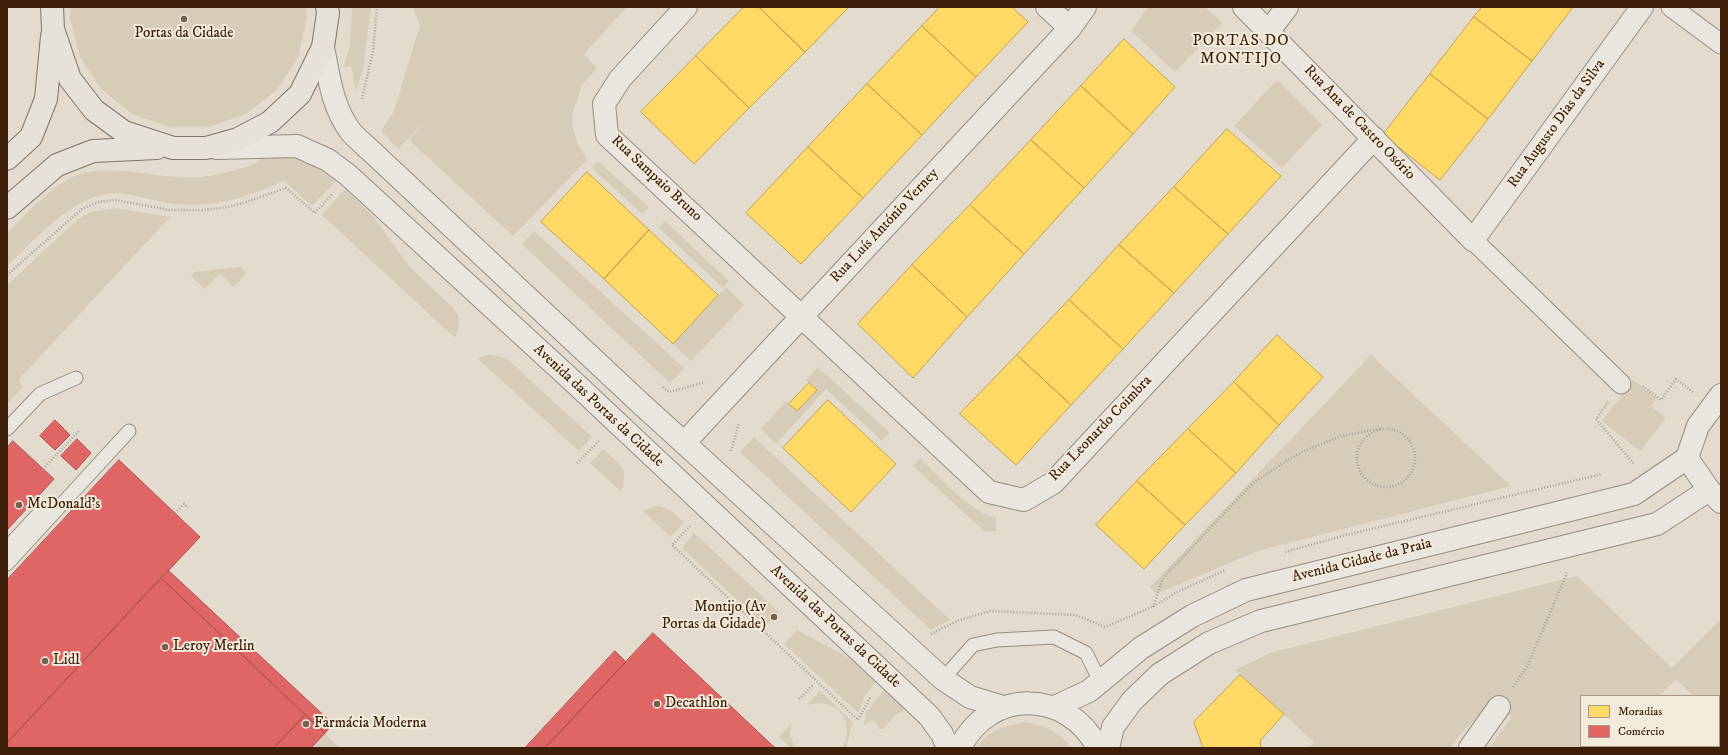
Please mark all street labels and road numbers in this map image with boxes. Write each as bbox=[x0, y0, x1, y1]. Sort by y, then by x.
street label: Rua Augusto Dias da Silva bbox=[1504, 56, 1610, 192]
street label: Rua Ana de Castro Osório bbox=[1300, 62, 1418, 184]
street label: Rua Sampaio Bruno bbox=[607, 132, 705, 226]
street label: Rua Luís António Verney bbox=[827, 165, 943, 287]
street label: Avenida das Portas da Cidade bbox=[529, 341, 667, 471]
street label: Rua Leonardo Coimbra bbox=[1046, 372, 1156, 486]
street label: Avenida Cidade da Praia bbox=[1290, 535, 1434, 587]
street label: Avenida das Portas da Cidade bbox=[766, 562, 904, 692]

